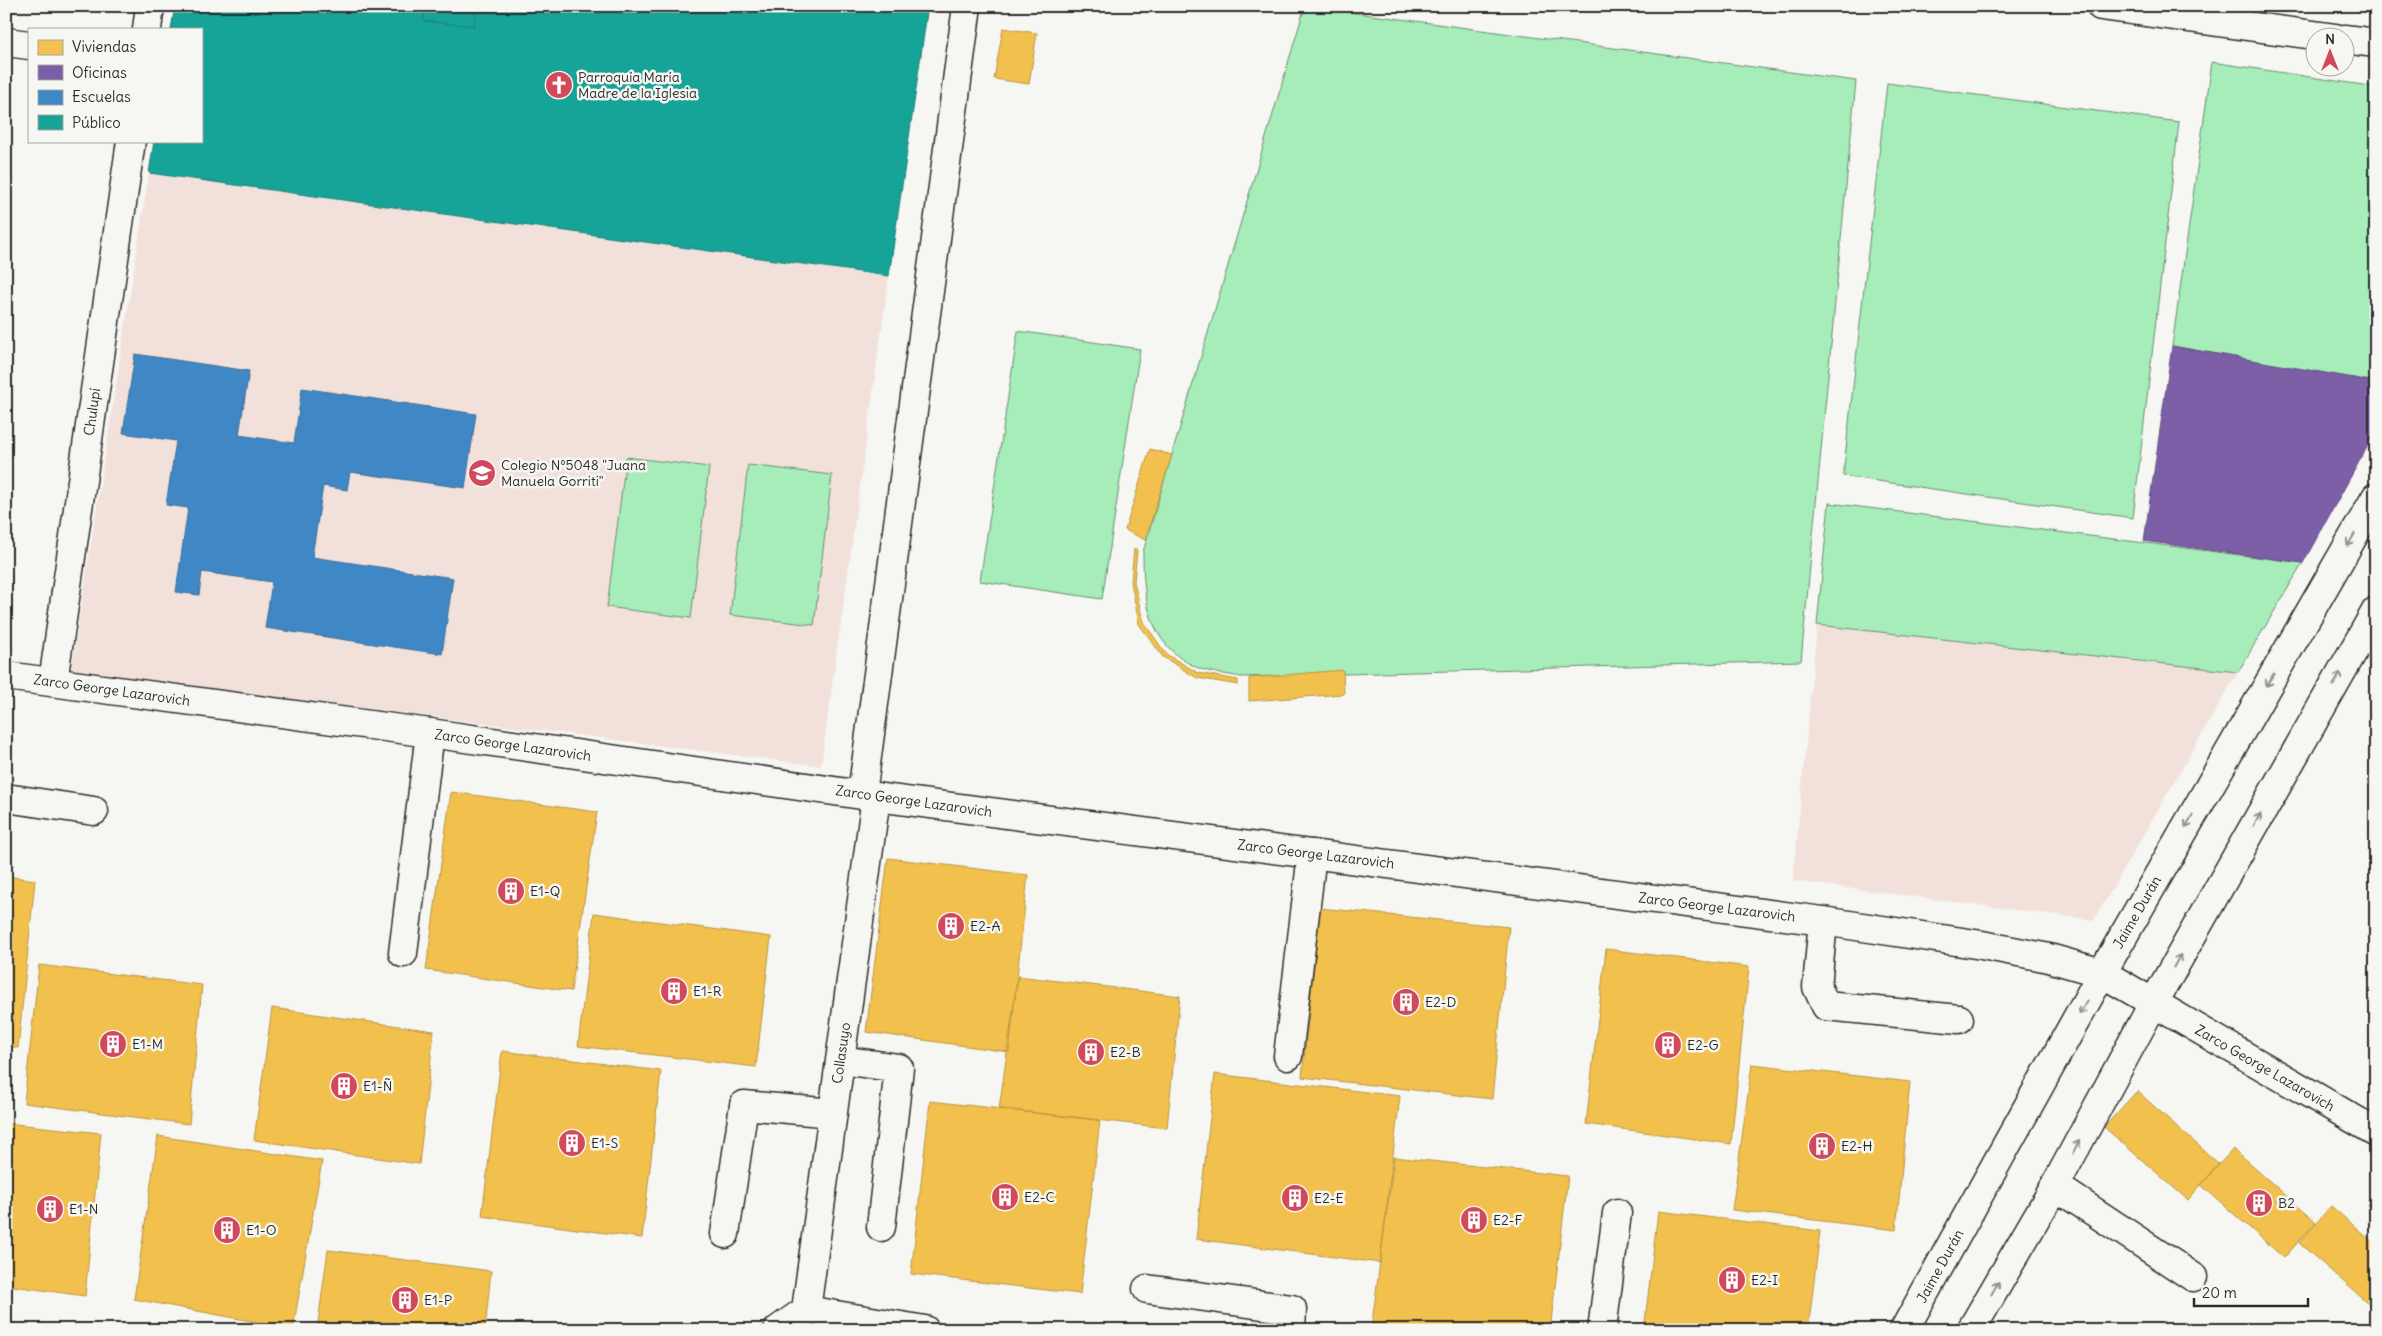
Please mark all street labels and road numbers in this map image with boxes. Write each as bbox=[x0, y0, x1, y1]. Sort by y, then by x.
street label: Chulupí bbox=[80, 387, 104, 437]
street label: Zarco George Lazarovich bbox=[33, 670, 191, 710]
street label: Zarco George Lazarovich bbox=[434, 725, 592, 765]
street label: Zarco George Lazarovich bbox=[835, 781, 993, 821]
street label: Zarco George Lazarovich bbox=[1237, 835, 1395, 873]
street label: Jaime Durán bbox=[2109, 872, 2165, 952]
street label: Zarco George Lazarovich bbox=[1638, 888, 1796, 926]
street label: Collasuyo bbox=[828, 1021, 854, 1085]
street label: Zarco George Lazarovich bbox=[2192, 1021, 2338, 1115]
street label: Jaime Durán bbox=[1912, 1226, 1968, 1306]

